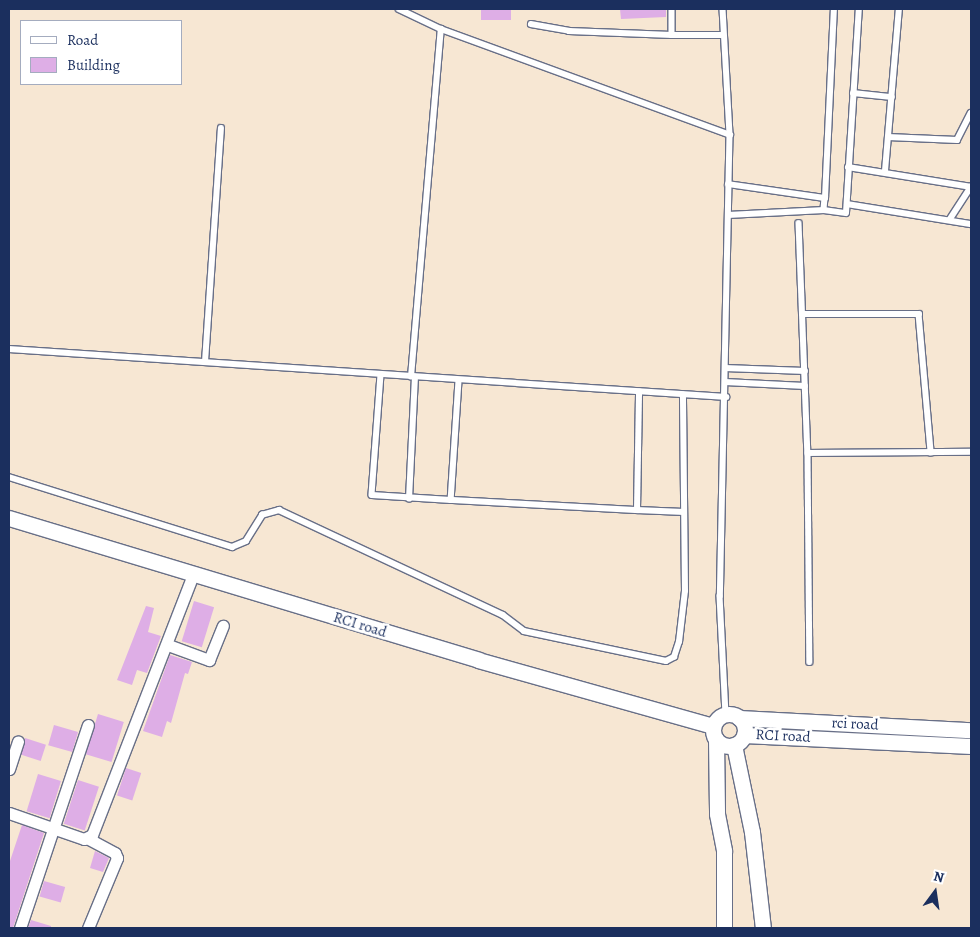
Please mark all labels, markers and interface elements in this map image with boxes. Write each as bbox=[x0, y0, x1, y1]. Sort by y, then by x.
legend bbox=[20, 20, 182, 85]
text: Road bbox=[67, 30, 98, 50]
text: Building bbox=[67, 55, 120, 75]
street label: RCI road bbox=[331, 608, 389, 642]
street label: rci road bbox=[831, 714, 879, 734]
street label: RCI road bbox=[755, 726, 811, 746]
north arrow bbox=[910, 867, 960, 917]
text: N bbox=[931, 867, 946, 887]

